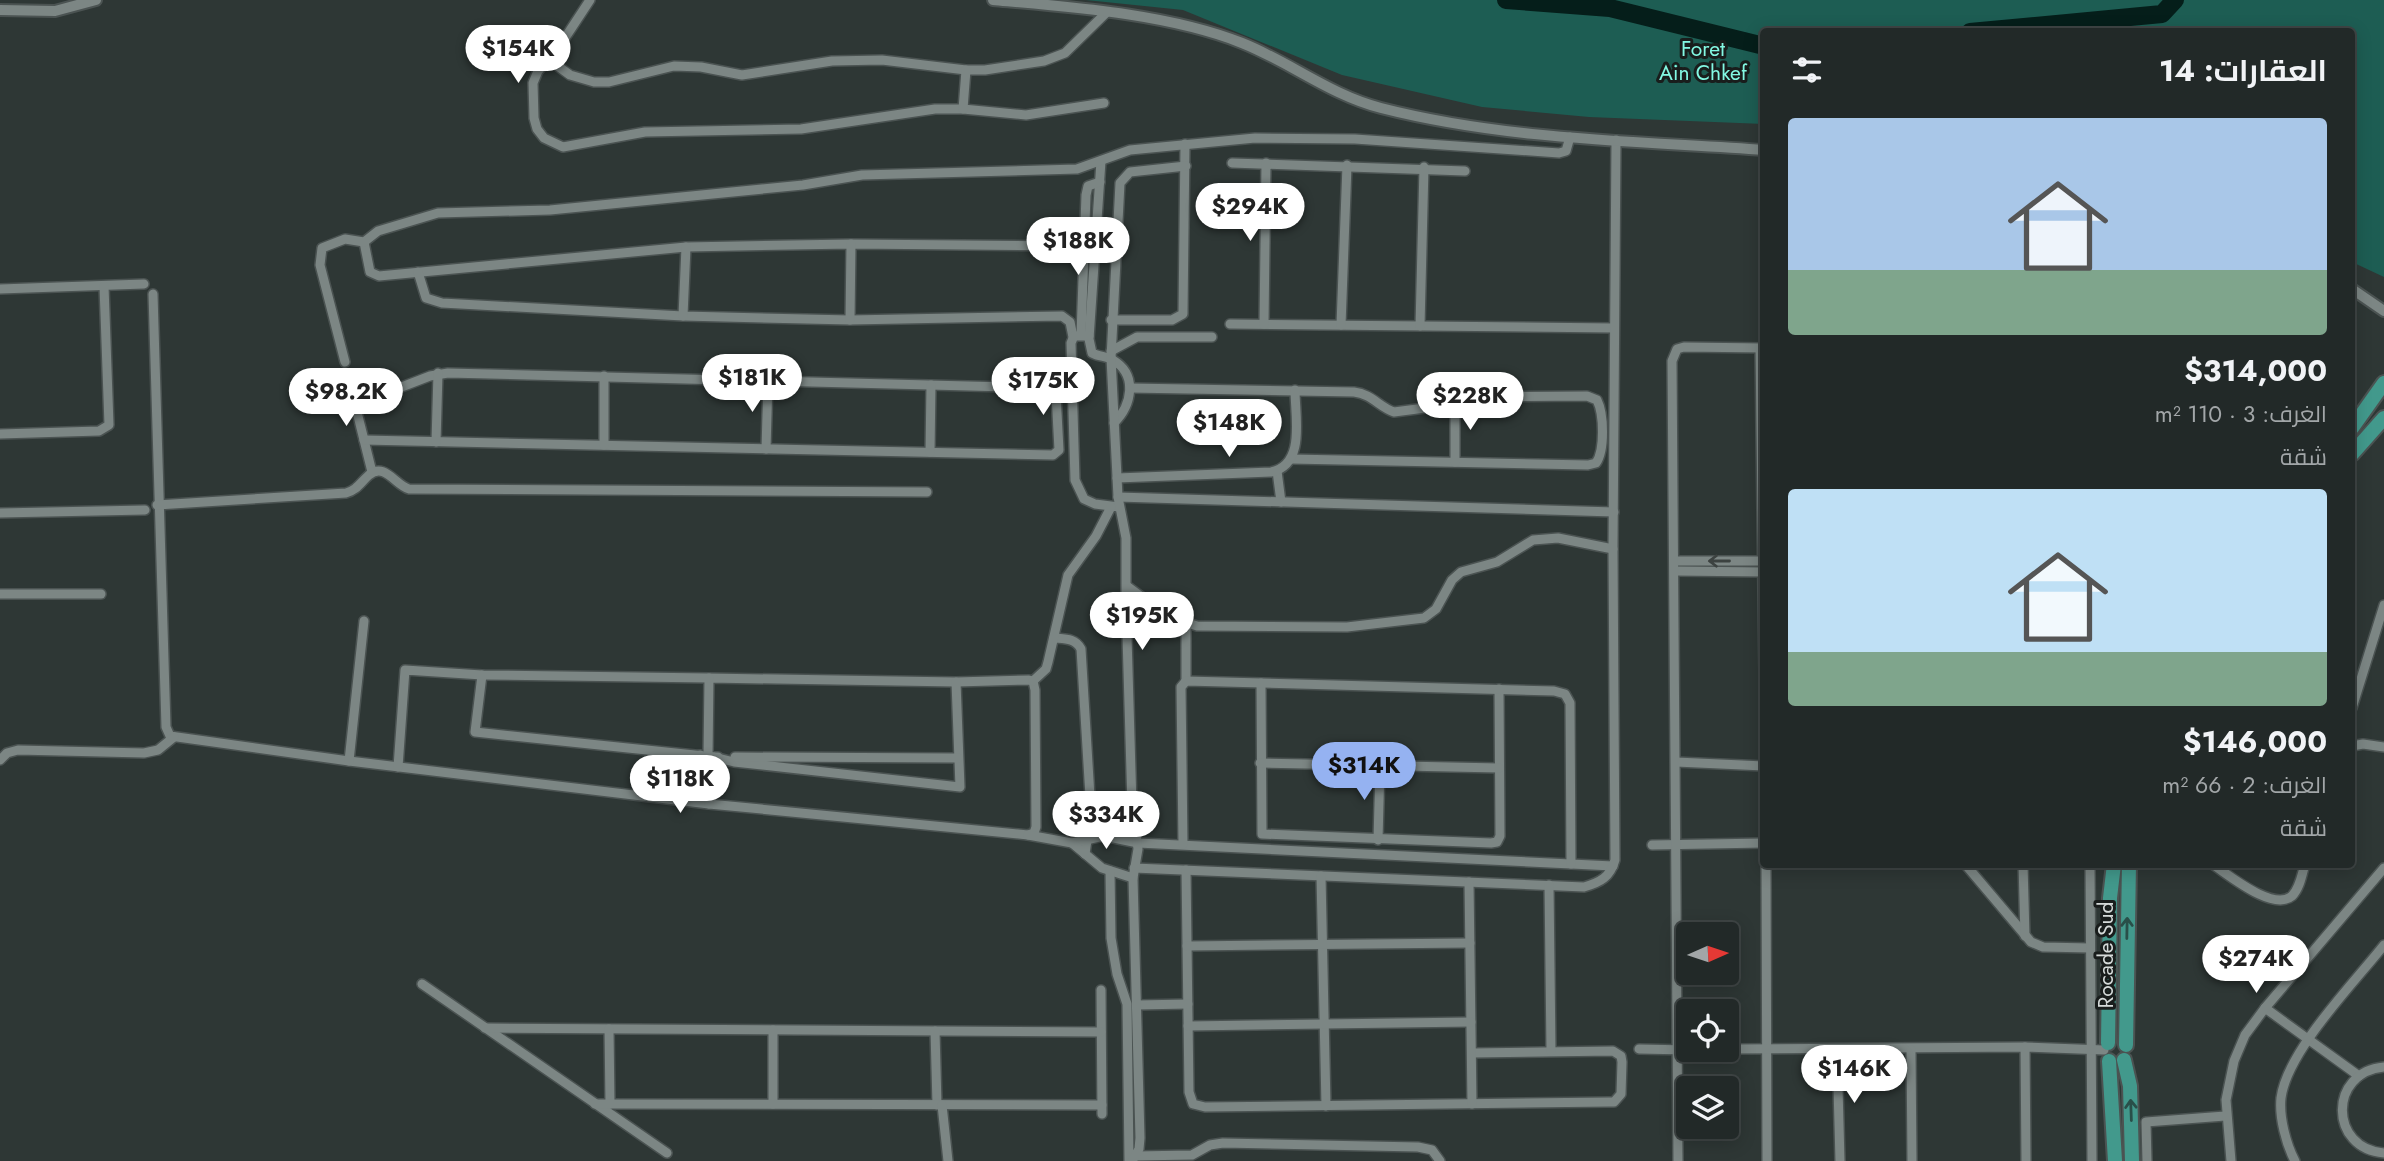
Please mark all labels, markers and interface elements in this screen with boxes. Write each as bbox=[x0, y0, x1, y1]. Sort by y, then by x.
pin: $154K bbox=[469, 25, 567, 85]
text: $154K bbox=[482, 31, 554, 65]
park label: Foret Ain Chkef bbox=[1659, 34, 1748, 88]
text: العقارات: 14 bbox=[2159, 49, 2327, 92]
icon: filters bbox=[1788, 51, 1826, 89]
icon: home bbox=[1995, 163, 2121, 289]
pin: $294K bbox=[1201, 184, 1299, 243]
text: $294K bbox=[1212, 189, 1288, 223]
pin: $188K bbox=[1029, 218, 1127, 277]
text: $188K bbox=[1043, 223, 1113, 257]
text: $314,000 bbox=[2184, 349, 2327, 392]
pin: $181K bbox=[703, 354, 801, 414]
pin: $175K bbox=[994, 358, 1092, 417]
text: $181K bbox=[718, 360, 786, 394]
text: $175K bbox=[1008, 363, 1078, 397]
pin: $98.2K bbox=[289, 368, 403, 428]
pin: $228K bbox=[1421, 372, 1519, 432]
text: $98.2K bbox=[305, 374, 387, 408]
text: $228K bbox=[1433, 378, 1507, 412]
text: الغرف: 3 · 110 m² bbox=[2155, 397, 2327, 431]
pin: $148K bbox=[1180, 400, 1278, 459]
text: $148K bbox=[1193, 405, 1265, 439]
text: شقة bbox=[2280, 440, 2327, 474]
icon: home bbox=[1995, 534, 2121, 660]
one-way arrow bbox=[1708, 554, 1731, 568]
pin: $195K bbox=[1093, 592, 1191, 652]
text: $195K bbox=[1106, 598, 1178, 632]
text: $146,000 bbox=[2183, 720, 2327, 763]
pin: $314K bbox=[1315, 742, 1413, 802]
text: $314K bbox=[1328, 748, 1400, 782]
pin: $118K bbox=[631, 756, 729, 815]
text: $118K bbox=[646, 761, 714, 795]
text: الغرف: 2 · 66 m² bbox=[2162, 768, 2327, 802]
pin: $334K bbox=[1057, 792, 1155, 851]
text: $334K bbox=[1068, 797, 1144, 831]
text: شقة bbox=[2280, 811, 2327, 845]
street label: Rocade Sud bbox=[2091, 902, 2121, 1008]
one-way arrow bbox=[2120, 917, 2133, 940]
north arrow bbox=[1676, 922, 1740, 985]
map controls bbox=[1676, 922, 1739, 1139]
pin: $274K bbox=[2207, 936, 2305, 995]
text: $274K bbox=[2218, 941, 2294, 975]
button: locate bbox=[1676, 999, 1739, 1062]
pin: $146K bbox=[1805, 1046, 1903, 1105]
text: $146K bbox=[1817, 1051, 1891, 1085]
button: layers bbox=[1676, 1076, 1739, 1139]
one-way arrow bbox=[2124, 1099, 2137, 1122]

